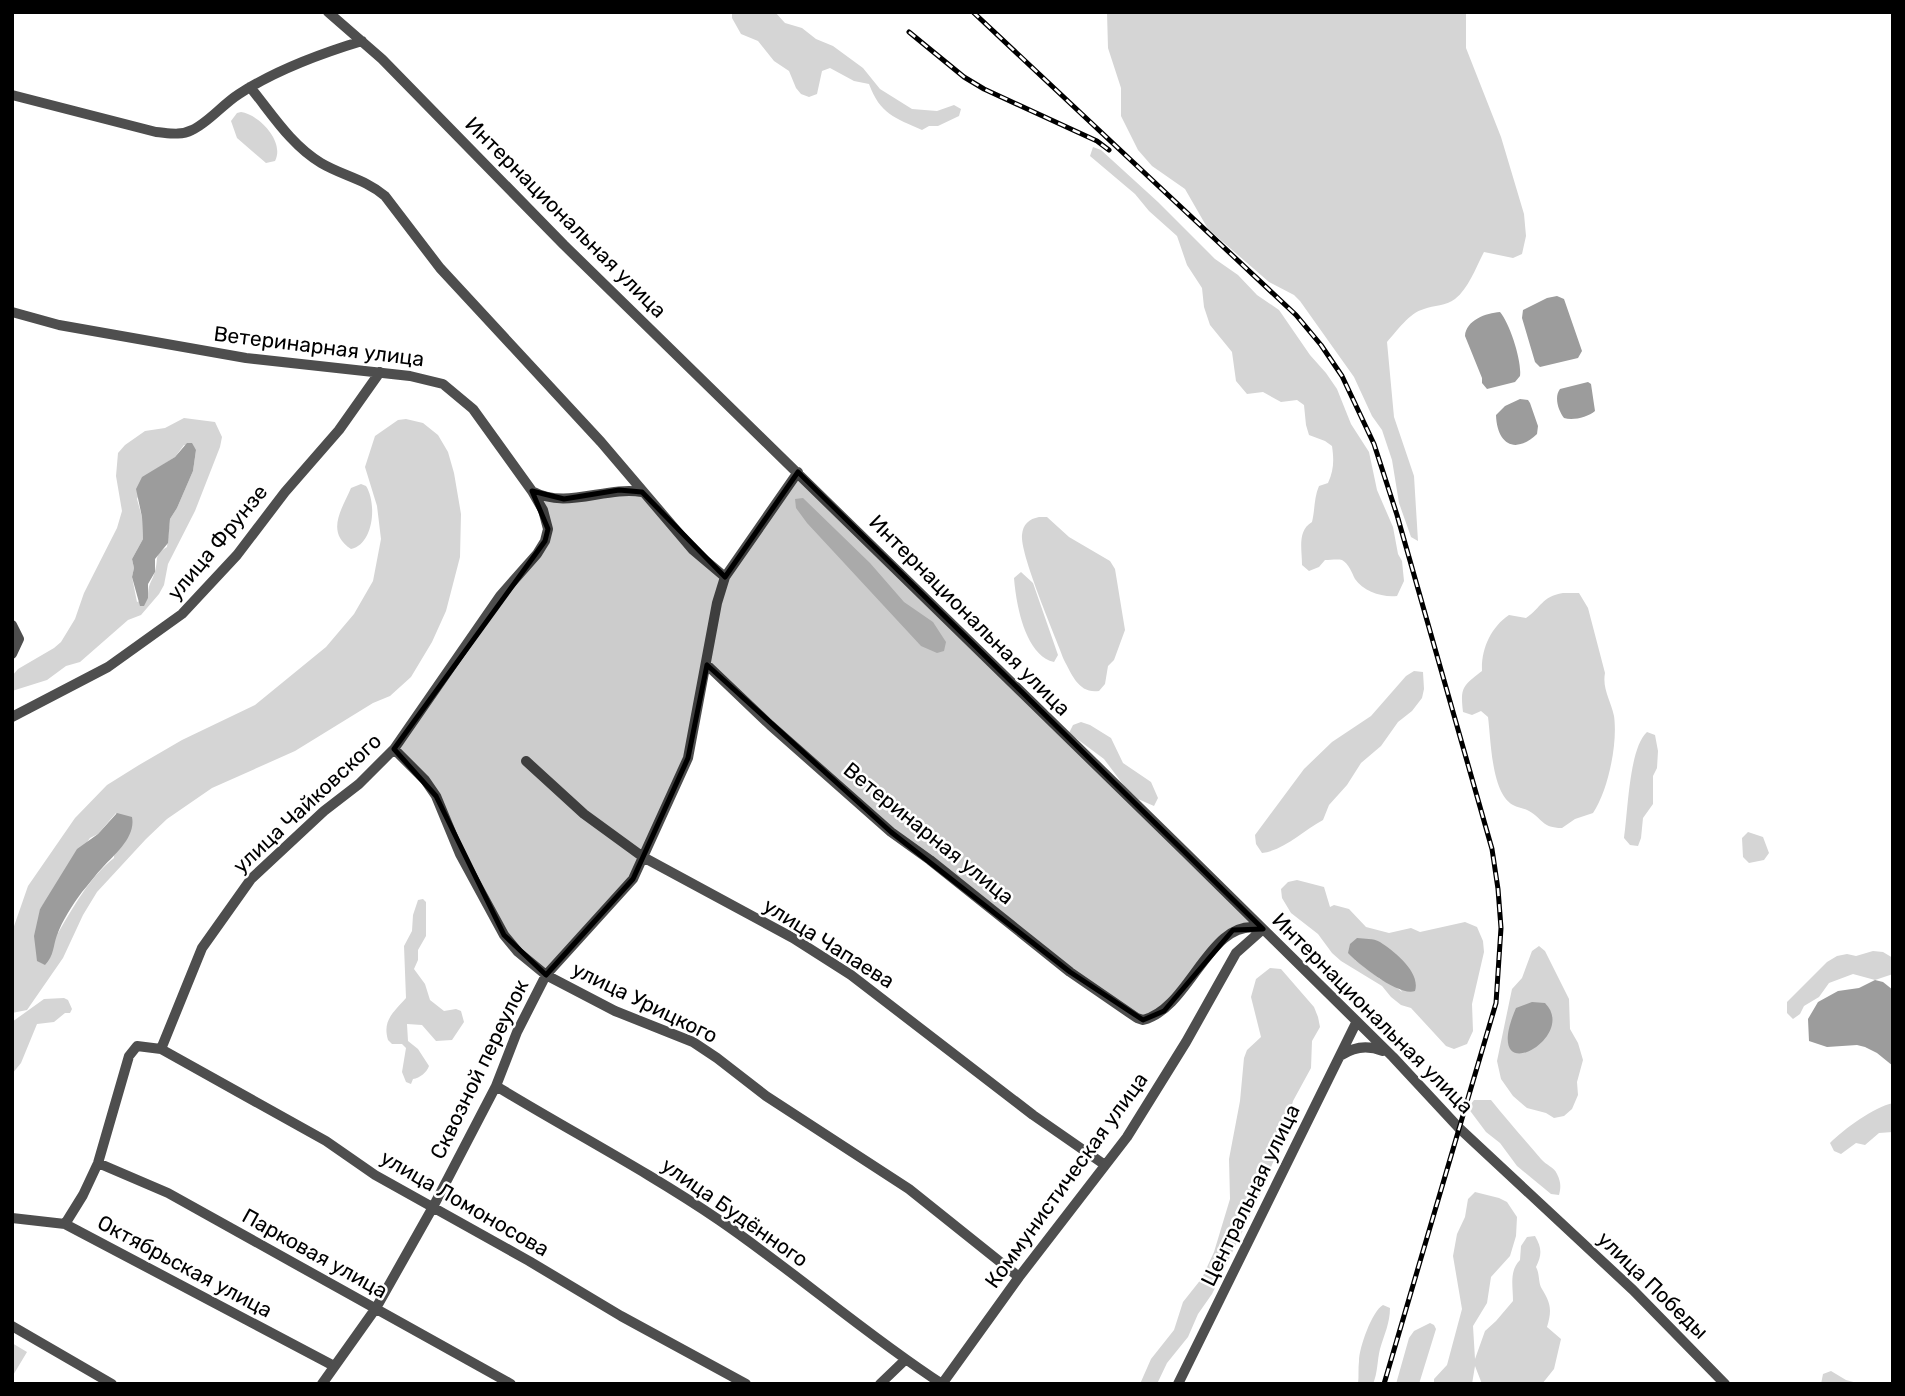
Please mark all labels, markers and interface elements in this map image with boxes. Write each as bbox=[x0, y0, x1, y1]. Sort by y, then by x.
street label: Интернациональная улица bbox=[460, 111, 672, 323]
street label: Ветеринарная улица bbox=[212, 321, 426, 371]
street label: улица Фрунзе bbox=[162, 479, 272, 605]
street label: Интернациональная улица bbox=[864, 509, 1076, 721]
street label: улица Чайковского bbox=[228, 728, 386, 878]
street label: Ветеринарная улица bbox=[839, 757, 1019, 909]
street label: улица Чапаева bbox=[759, 893, 899, 993]
street label: Интернациональная улица bbox=[1267, 907, 1479, 1119]
street label: улица Урицкого bbox=[568, 956, 722, 1048]
street label: Сквозной переулок bbox=[425, 975, 533, 1163]
street label: Коммунистическая улица bbox=[979, 1067, 1153, 1293]
street label: Центральная улица bbox=[1195, 1100, 1305, 1290]
street label: улица Ломоносова bbox=[376, 1145, 554, 1261]
street label: улица Будённого bbox=[657, 1152, 813, 1272]
street label: Парковая улица bbox=[238, 1203, 392, 1303]
street label: Октябрьская улица bbox=[93, 1209, 277, 1323]
street label: улица Победы bbox=[1593, 1226, 1713, 1344]

